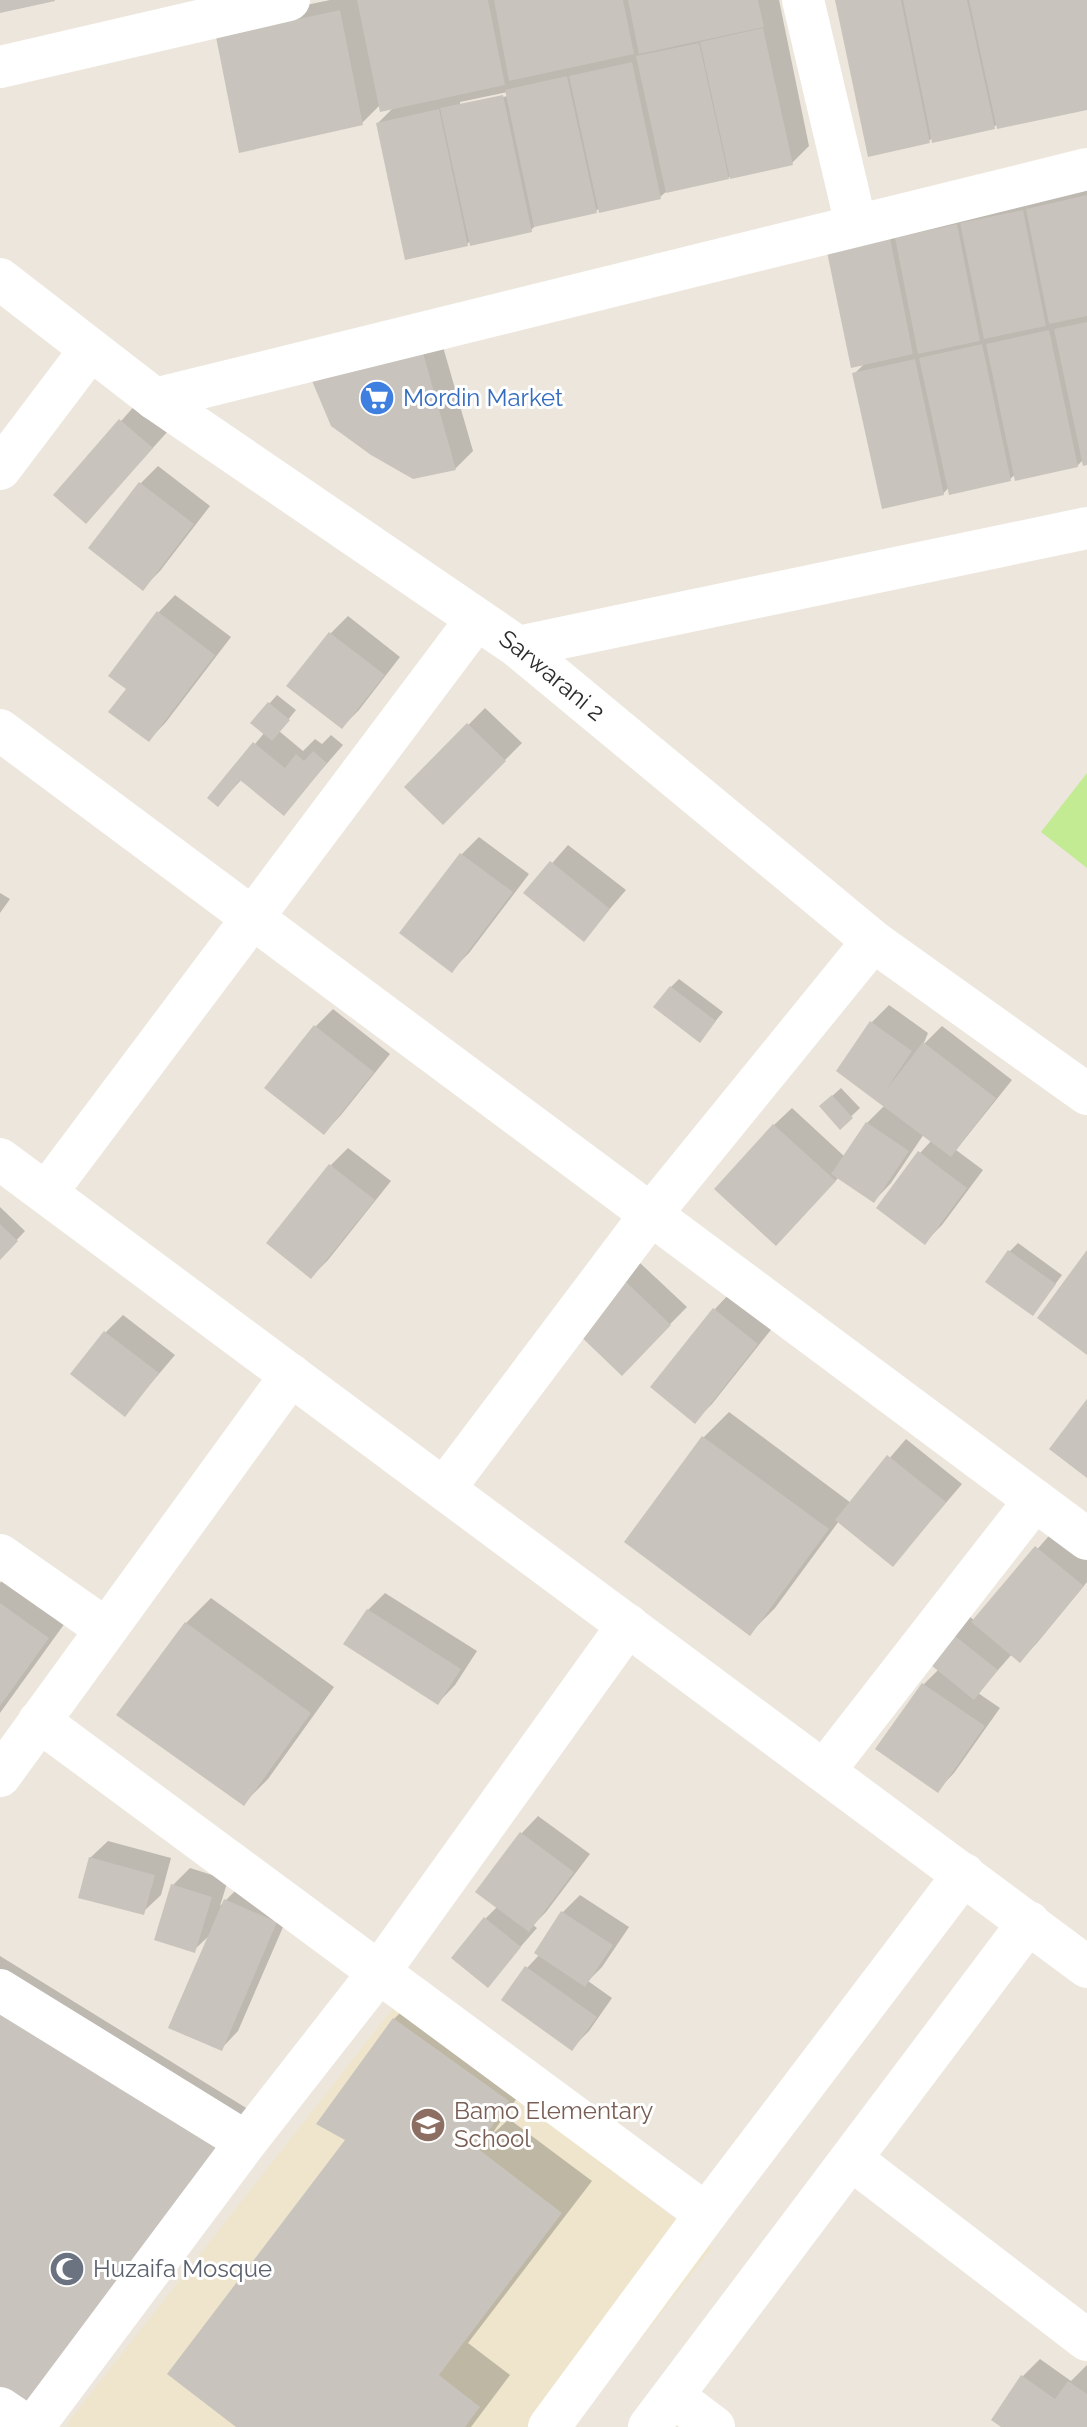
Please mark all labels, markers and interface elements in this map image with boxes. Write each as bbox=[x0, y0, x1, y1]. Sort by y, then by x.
supermarket icon: Mordin Market bbox=[358, 379, 396, 417]
place label: Mordin Market bbox=[403, 383, 563, 412]
street label: Sarwarani 2 bbox=[494, 624, 611, 727]
place label: Bamo Elementary School bbox=[454, 2096, 653, 2153]
school or university icon: Bamo Elementary School bbox=[409, 2106, 447, 2144]
mosque icon: Huzaifa Mosque bbox=[48, 2250, 86, 2288]
place label: Huzaifa Mosque bbox=[93, 2254, 272, 2283]

